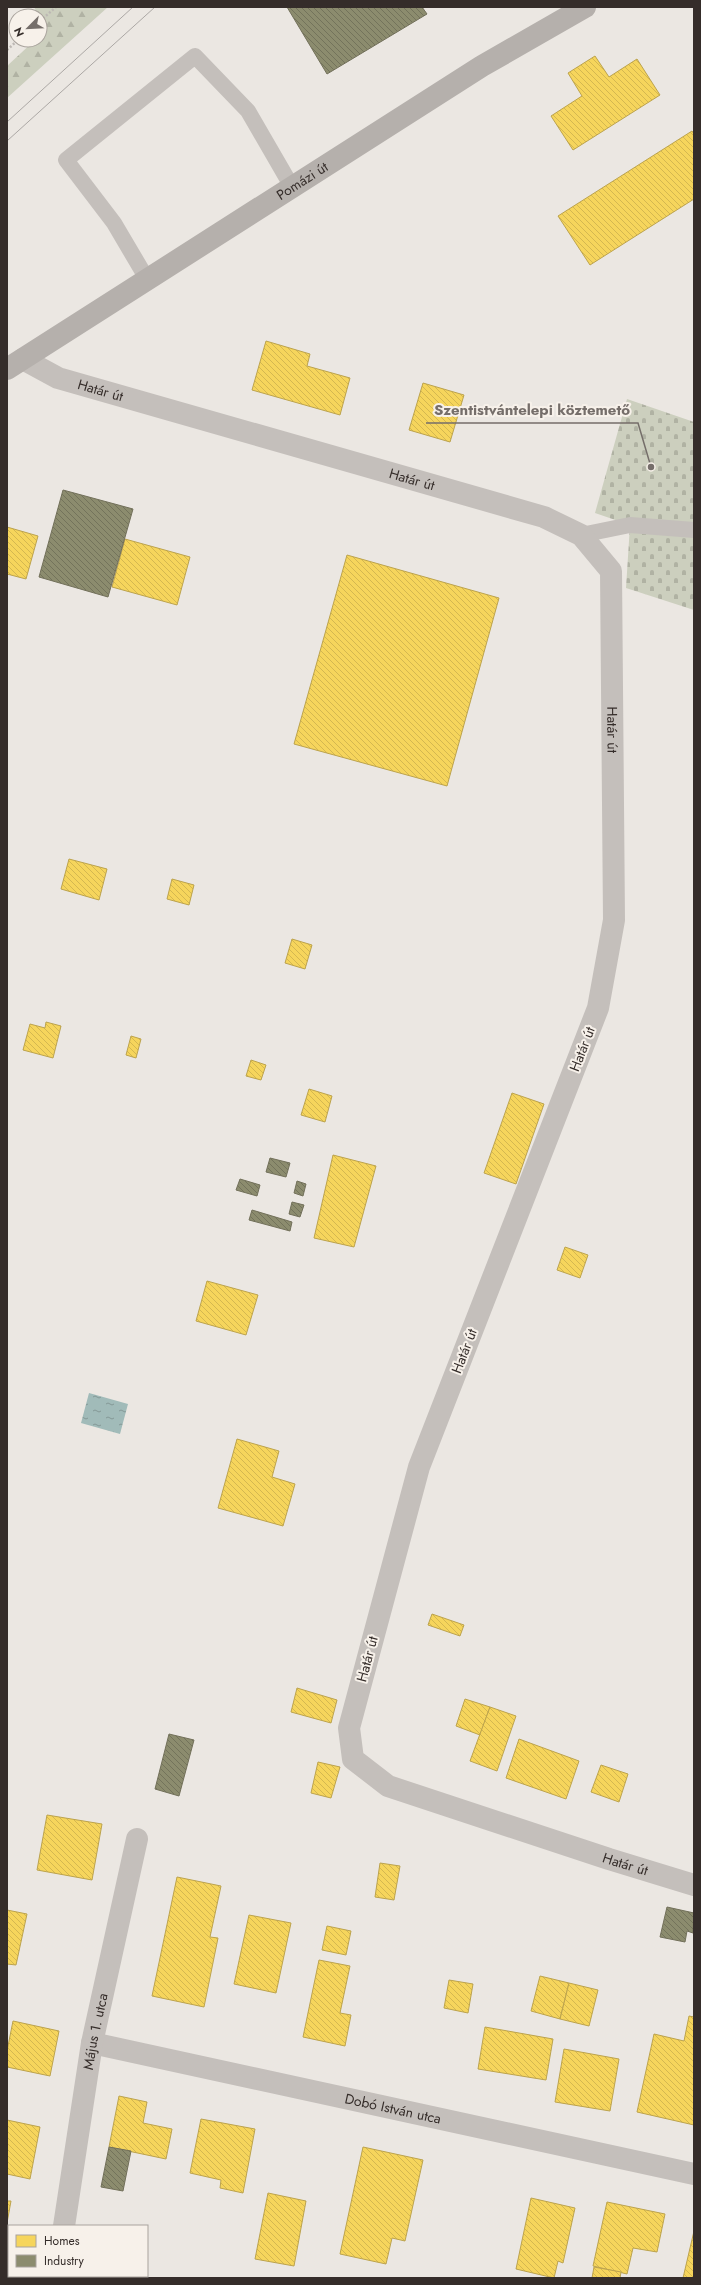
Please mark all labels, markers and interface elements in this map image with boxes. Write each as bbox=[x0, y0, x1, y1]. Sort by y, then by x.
north arrow bbox=[8, 8, 48, 48]
text: N bbox=[10, 25, 28, 39]
street label: Pomázi út bbox=[272, 156, 332, 205]
street label: Határ út bbox=[75, 374, 126, 406]
callout: Szentistvántelepi köztemető bbox=[426, 396, 638, 423]
text: Szentistvántelepi köztemető bbox=[434, 399, 630, 421]
street label: Határ út bbox=[387, 463, 438, 495]
street label: Határ út bbox=[602, 706, 623, 754]
street label: Határ út bbox=[564, 1023, 600, 1074]
street label: Határ út bbox=[446, 1325, 482, 1376]
street label: Határ út bbox=[351, 1633, 383, 1684]
street label: Határ út bbox=[600, 1848, 651, 1881]
street label: Május 1. utca bbox=[78, 1991, 113, 2071]
street label: Dobó István utca bbox=[343, 2088, 443, 2129]
legend bbox=[8, 2225, 148, 2277]
text: Homes bbox=[44, 2232, 80, 2250]
text: Industry bbox=[44, 2252, 85, 2270]

